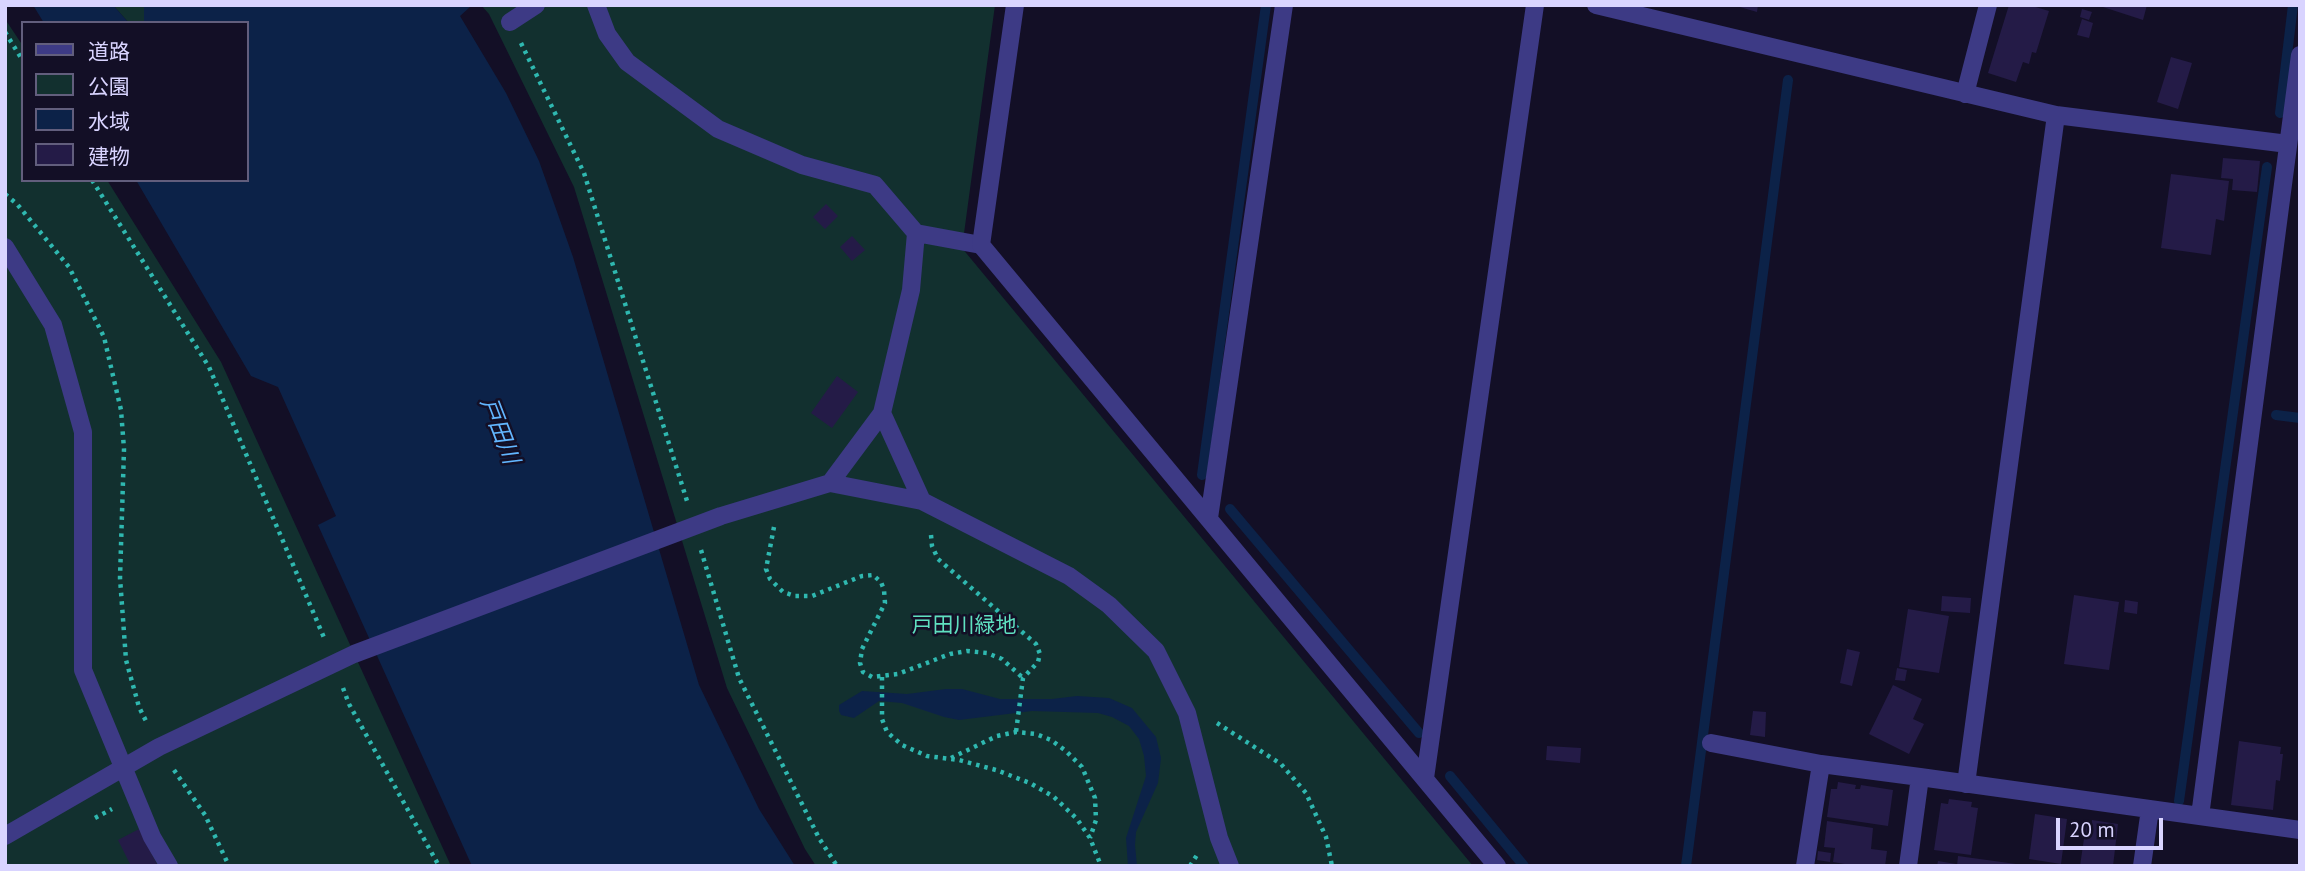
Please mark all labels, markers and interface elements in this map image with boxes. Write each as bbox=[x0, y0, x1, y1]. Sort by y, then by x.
legend bbox=[21, 21, 248, 182]
text: 道路 bbox=[88, 38, 130, 65]
text: 公園 bbox=[88, 73, 130, 100]
text: 水域 bbox=[88, 108, 130, 135]
text: 建物 bbox=[88, 143, 130, 170]
water label: 戸田川 bbox=[474, 394, 524, 468]
park label: 戸田川緑地 bbox=[912, 613, 1016, 639]
scale bar bbox=[2060, 804, 2167, 848]
text: 20 m bbox=[2069, 816, 2115, 843]

